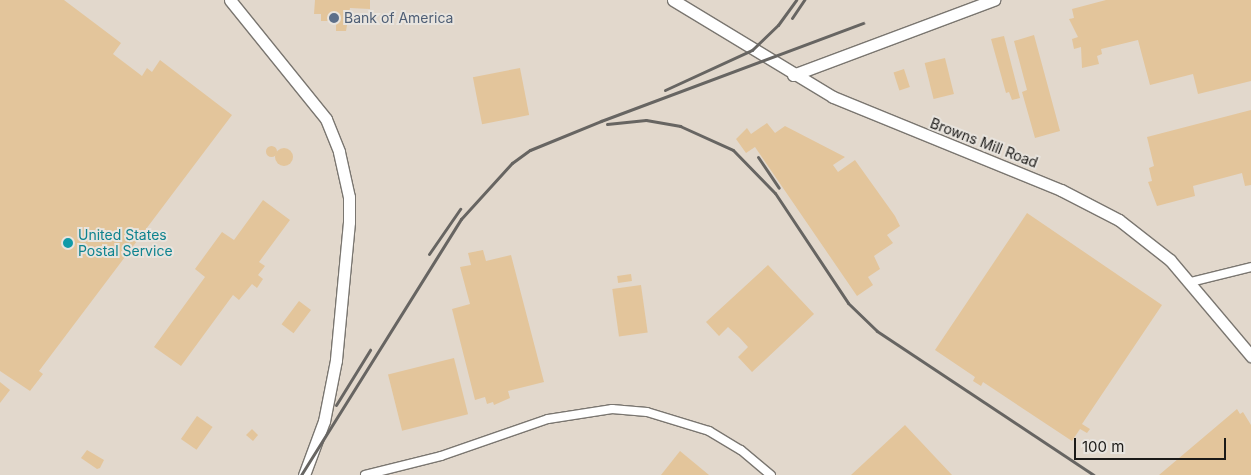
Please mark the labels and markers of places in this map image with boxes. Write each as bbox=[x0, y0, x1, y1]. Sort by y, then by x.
place label: Bank of America bbox=[344, 10, 453, 26]
marker: Bank of America bbox=[328, 12, 340, 24]
place label: United States Postal Service bbox=[78, 227, 173, 260]
marker: United States Postal Service bbox=[62, 237, 74, 249]

